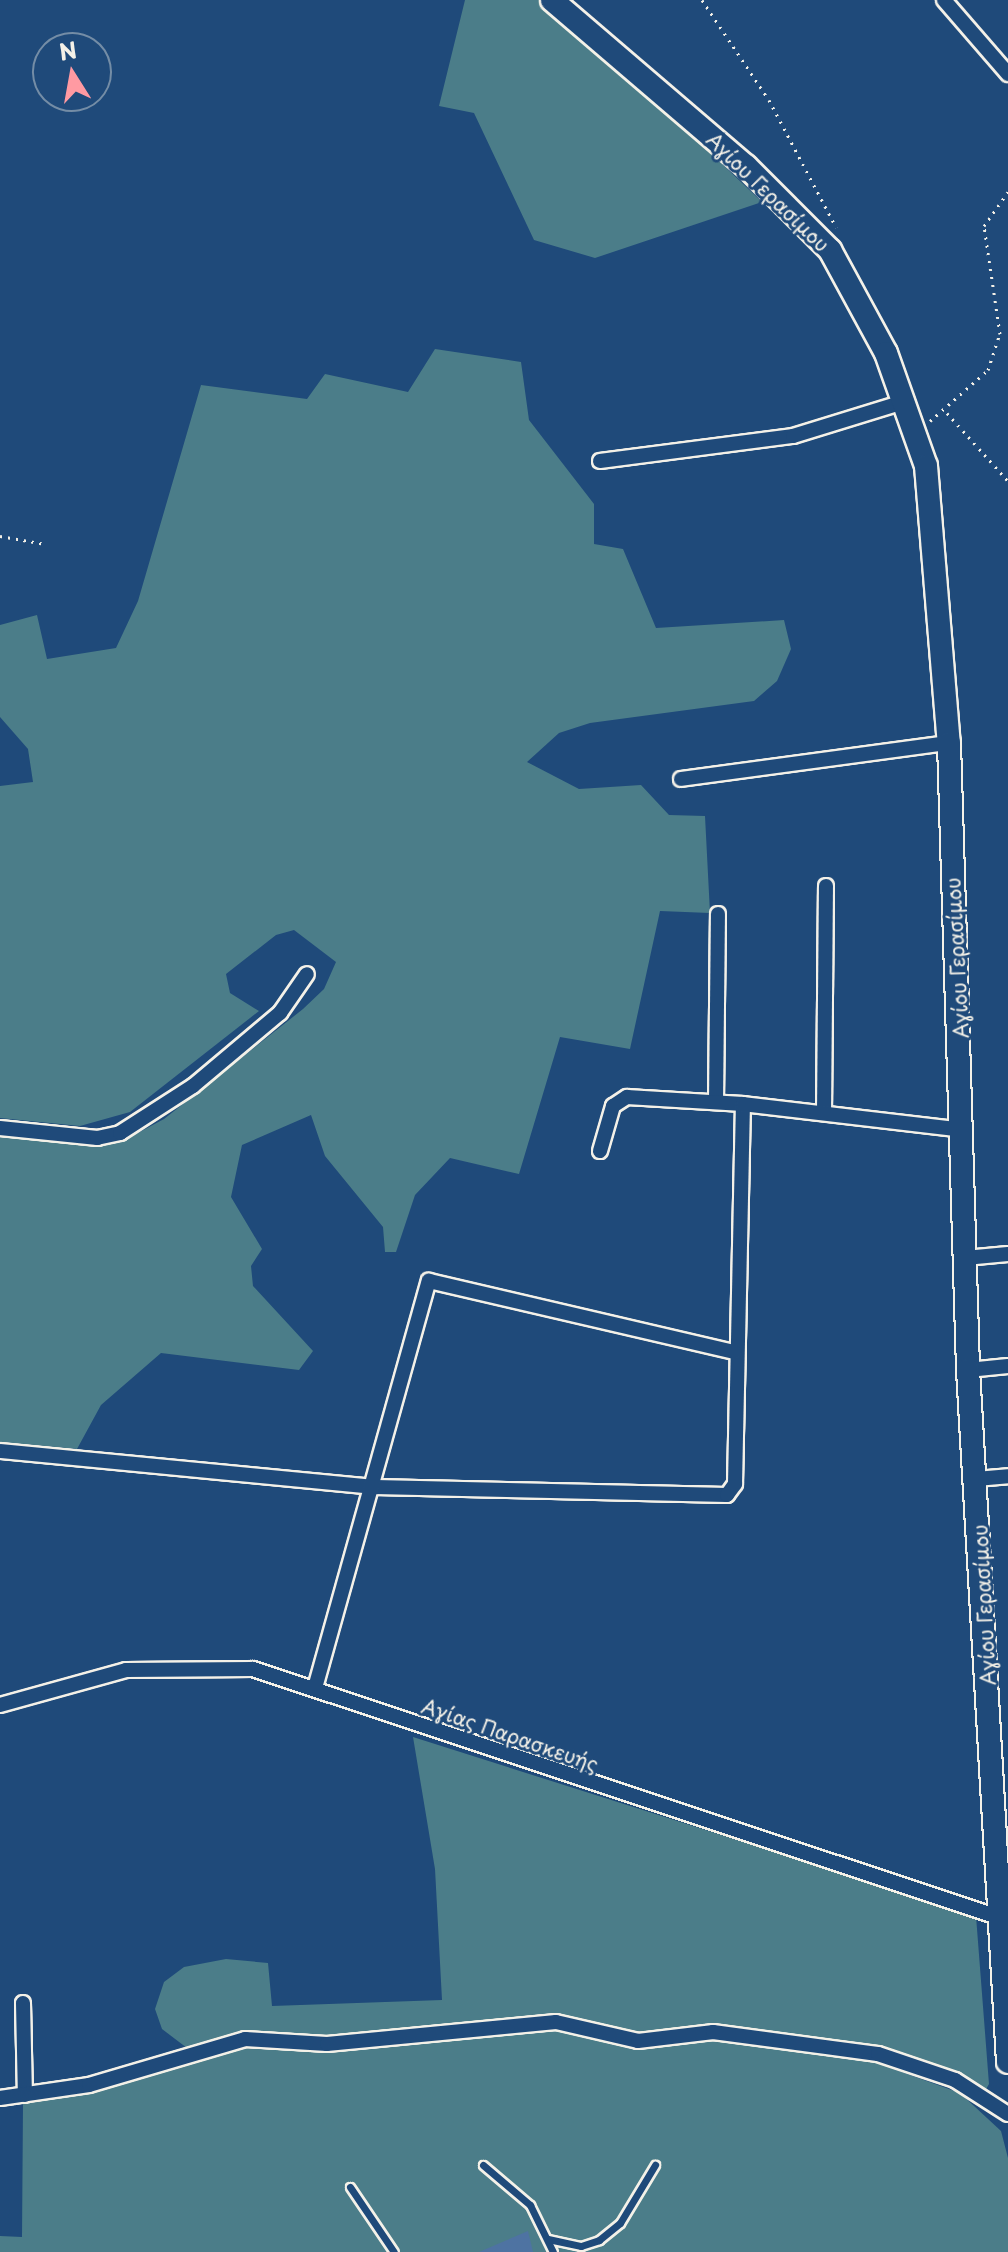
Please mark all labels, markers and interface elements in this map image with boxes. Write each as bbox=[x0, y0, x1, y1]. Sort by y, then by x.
north arrow bbox=[32, 32, 112, 112]
text: N bbox=[56, 32, 79, 68]
street label: Αγίου Γερασίμου bbox=[702, 127, 834, 257]
street label: Αγίου Γερασίμου bbox=[941, 877, 973, 1039]
street label: Αγίου Γερασίμου bbox=[968, 1524, 1000, 1686]
street label: Αγίας Παρασκευής bbox=[418, 1693, 602, 1777]

